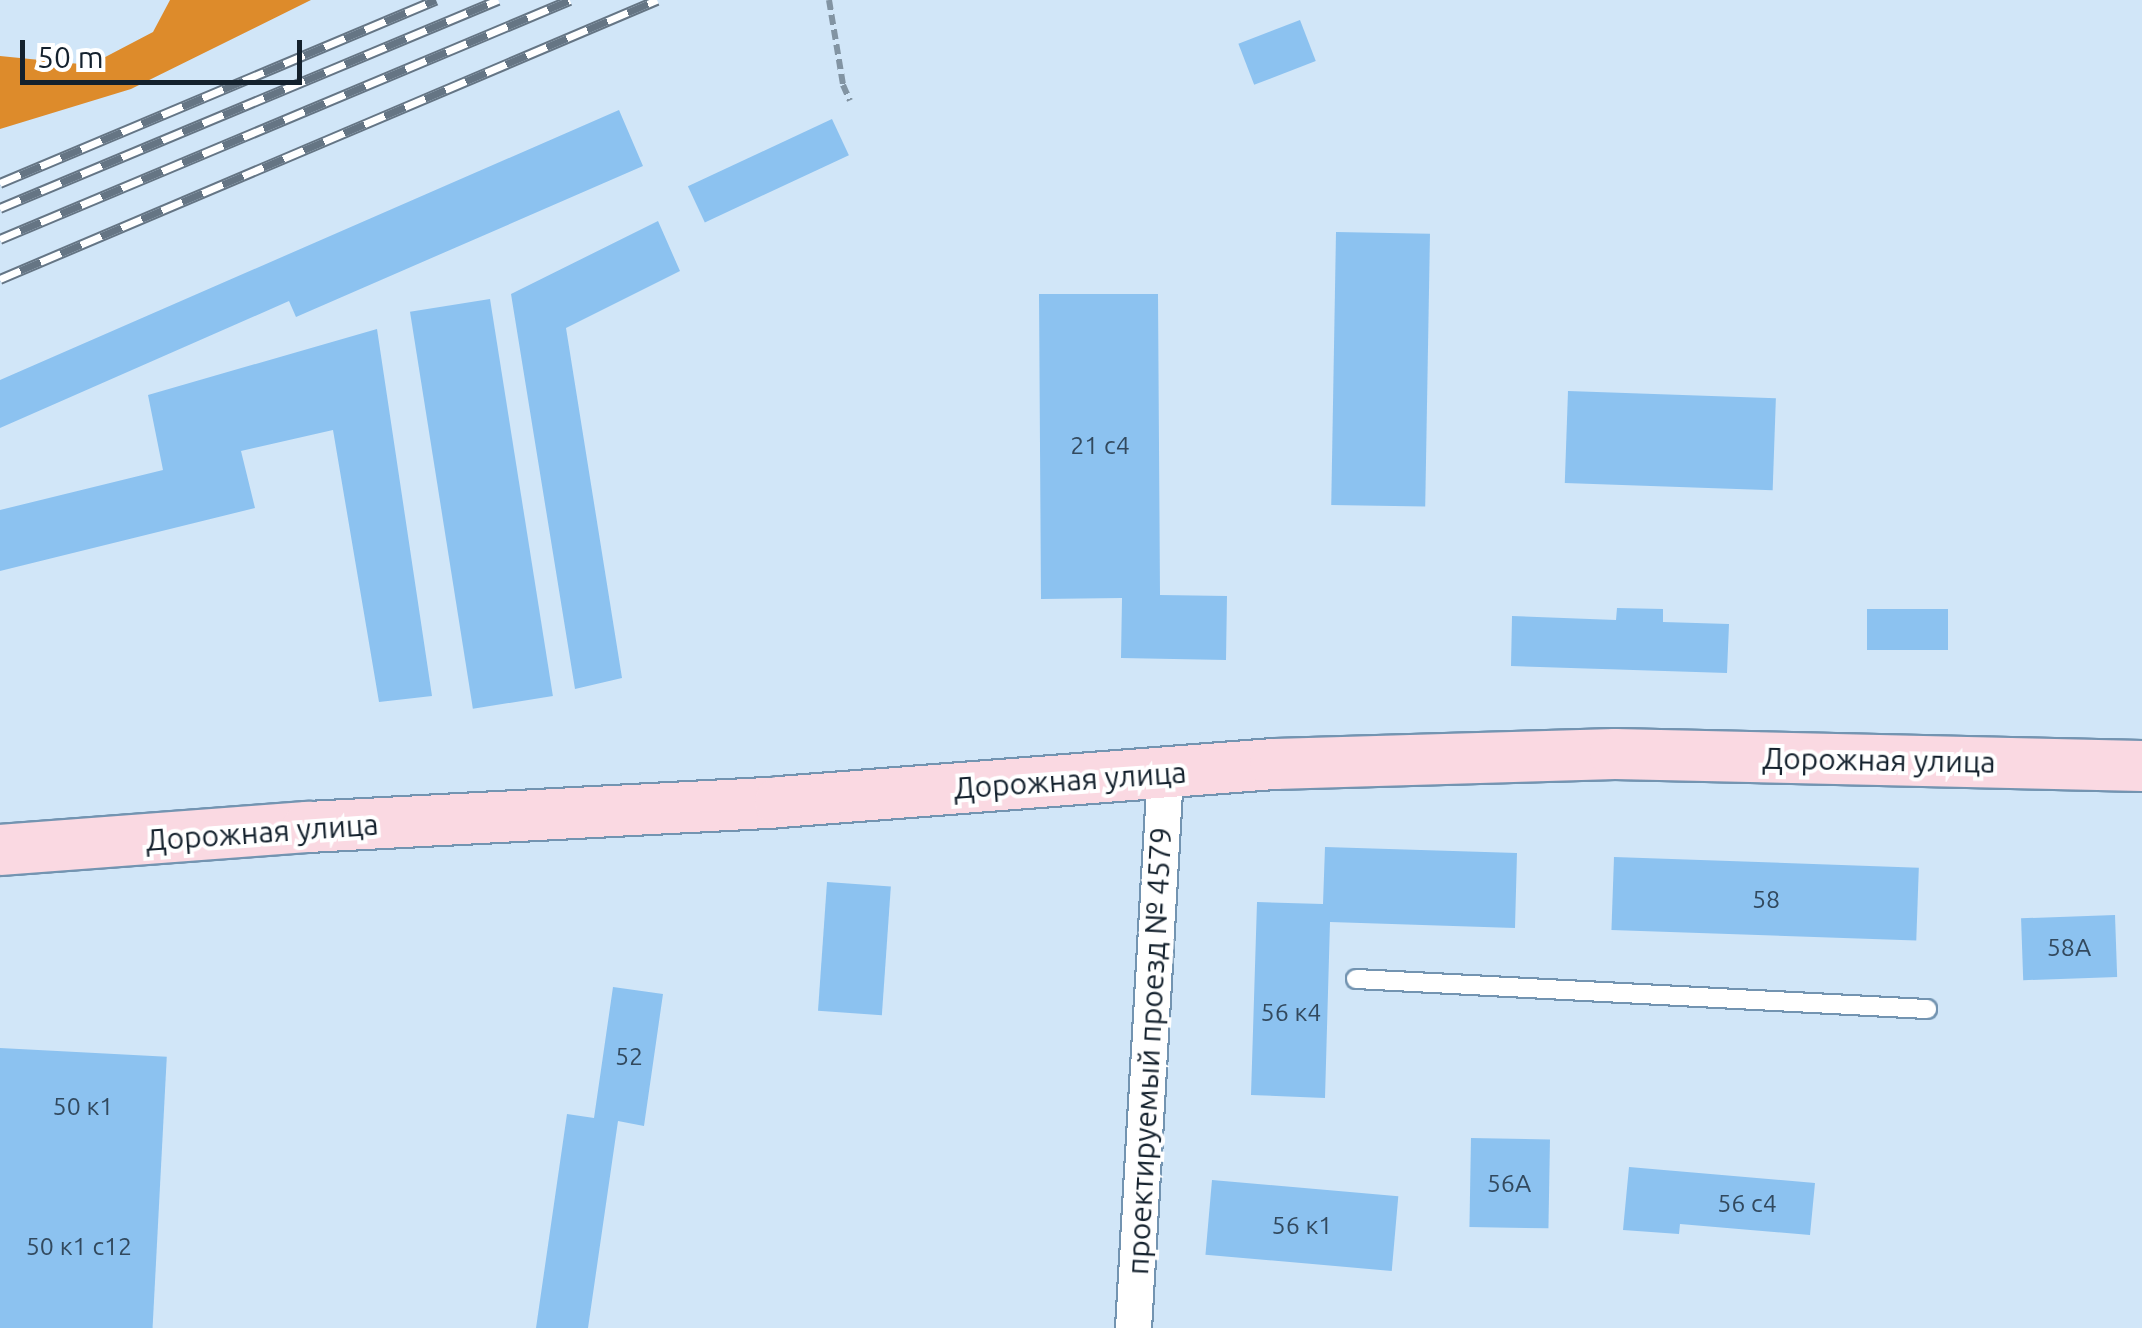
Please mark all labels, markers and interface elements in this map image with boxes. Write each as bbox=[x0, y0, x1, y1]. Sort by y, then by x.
scale bar bbox=[25, 20, 308, 82]
text: 50 m bbox=[37, 40, 104, 74]
house number: 21 с4 bbox=[1070, 430, 1130, 460]
street label: Дорожная улица bbox=[1762, 740, 1996, 780]
street label: Дорожная улица bbox=[952, 754, 1188, 806]
street label: Дорожная улица bbox=[144, 806, 380, 858]
street label: проектируемый проезд № 4579 bbox=[1119, 826, 1179, 1276]
house number: 58 bbox=[1752, 884, 1780, 914]
house number: 58А bbox=[2047, 932, 2091, 962]
house number: 56 к4 bbox=[1261, 997, 1321, 1027]
house number: 52 bbox=[615, 1041, 643, 1071]
house number: 50 к1 bbox=[53, 1091, 113, 1121]
house number: 56А bbox=[1487, 1168, 1531, 1198]
house number: 56 с4 bbox=[1717, 1188, 1777, 1218]
house number: 56 к1 bbox=[1272, 1210, 1332, 1240]
house number: 50 к1 с12 bbox=[26, 1231, 132, 1261]

